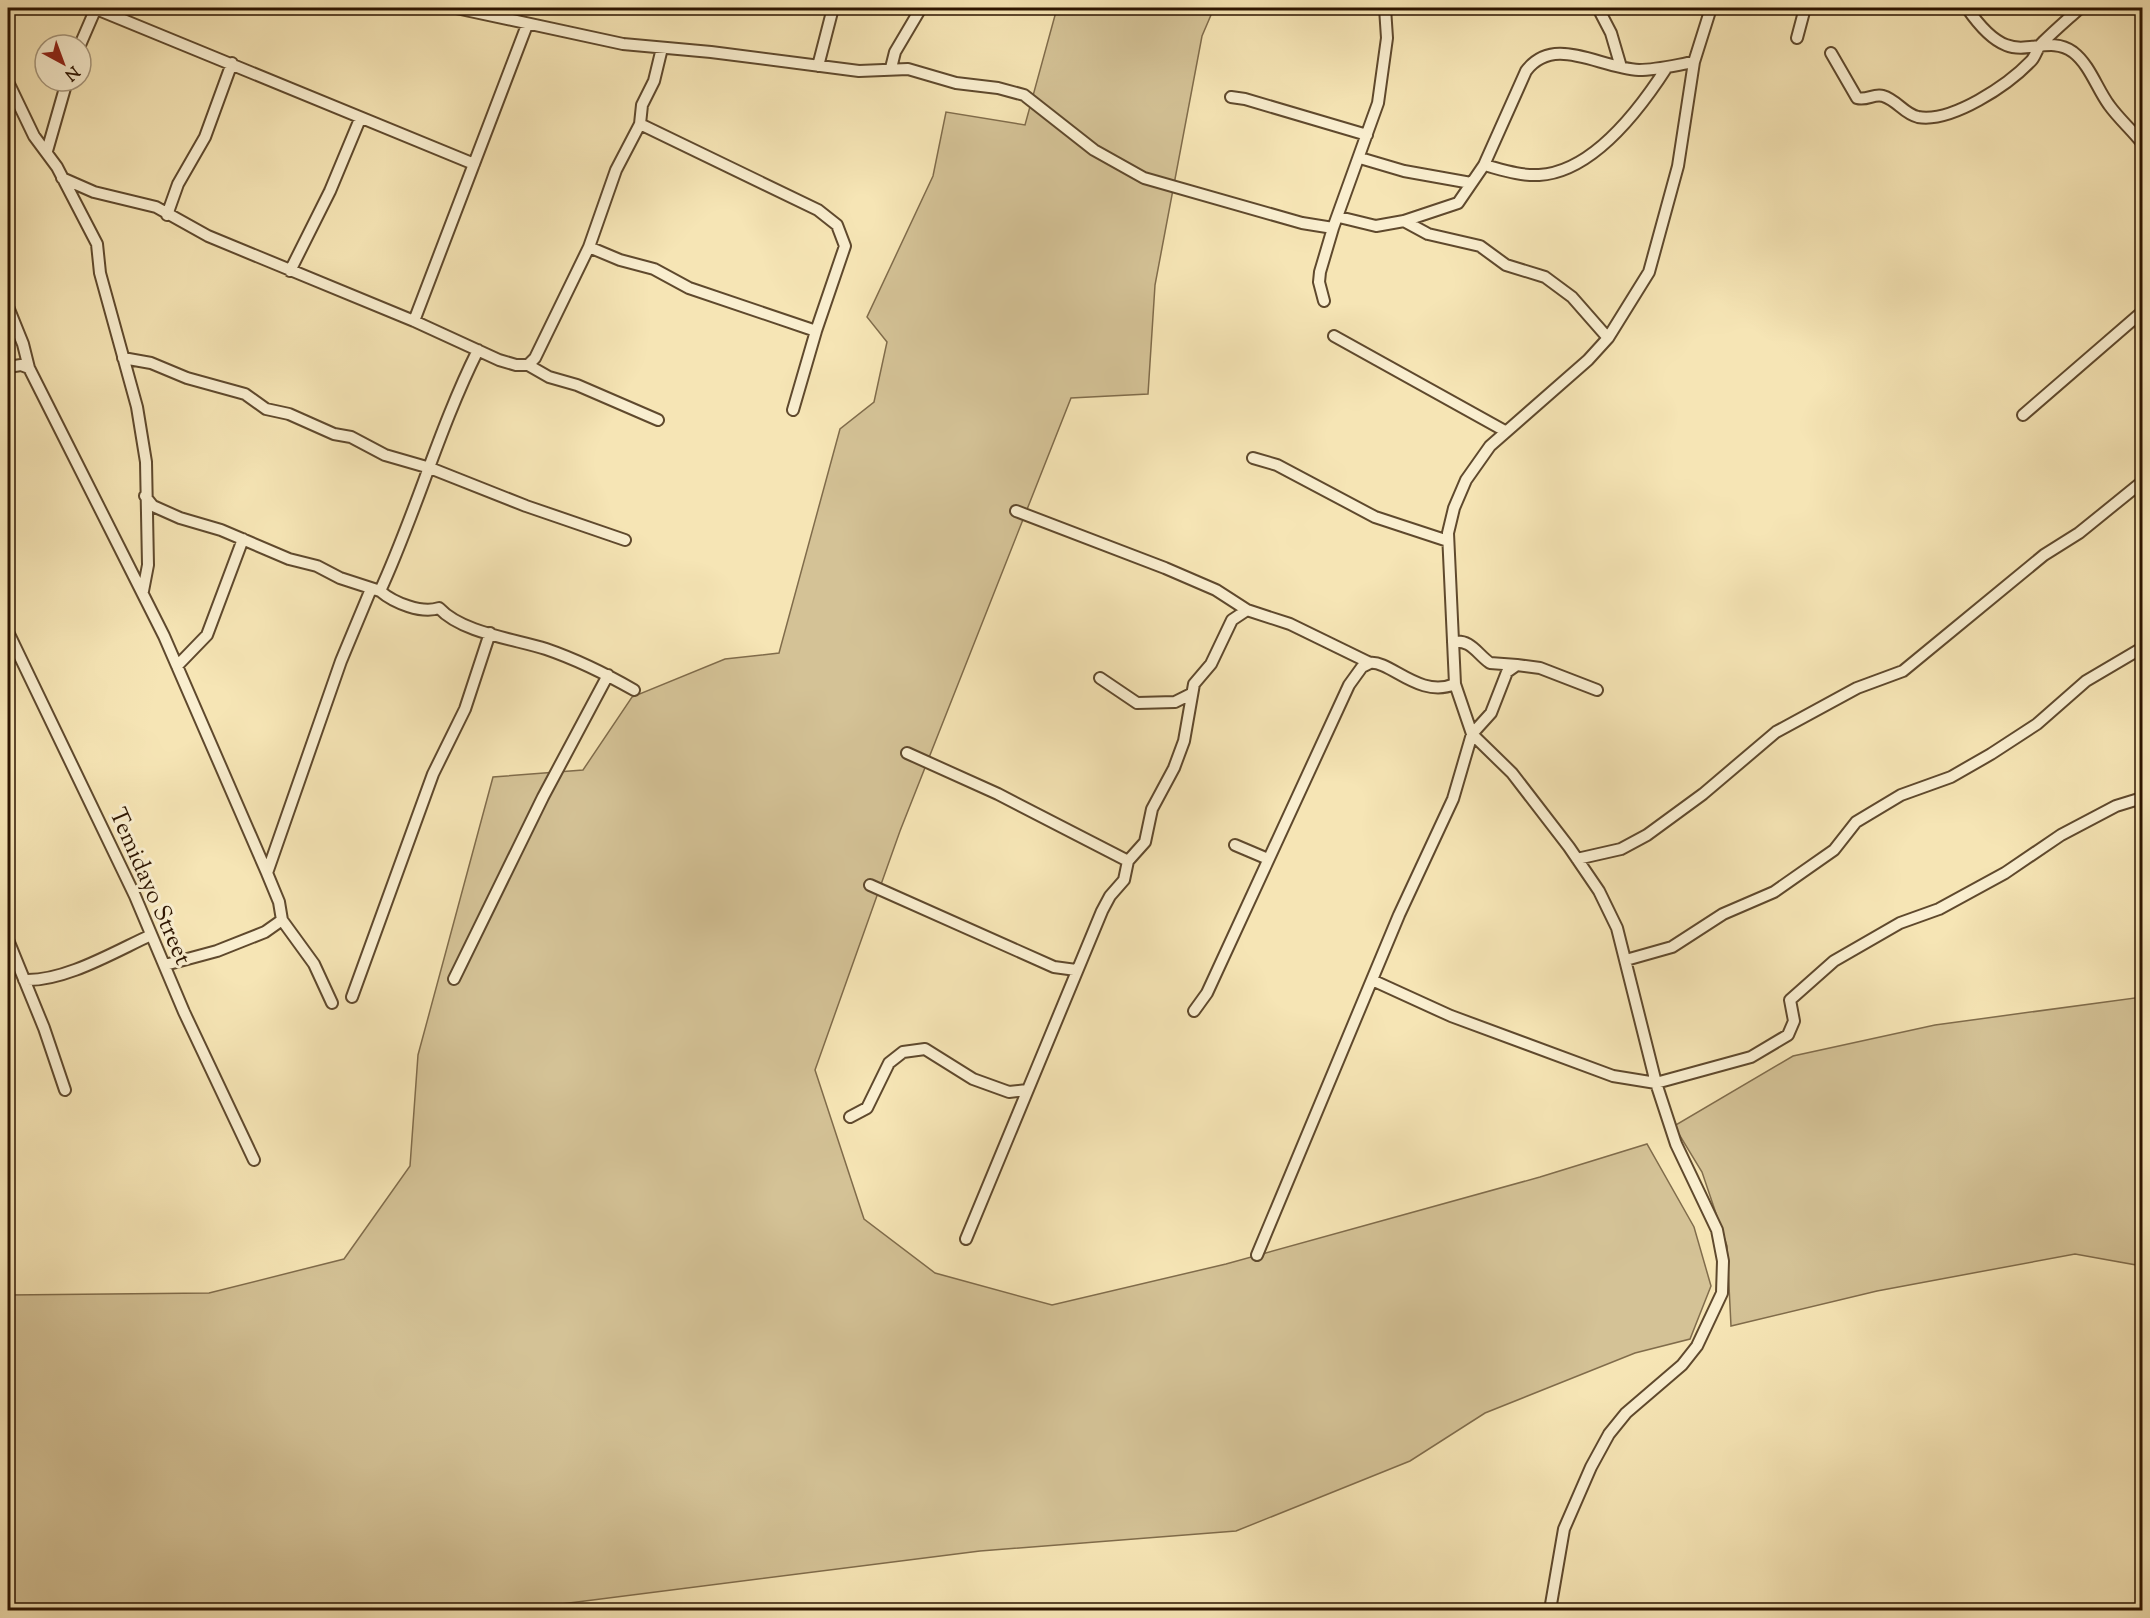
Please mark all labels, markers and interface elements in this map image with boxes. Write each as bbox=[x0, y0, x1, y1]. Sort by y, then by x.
north arrow bbox=[33, 33, 93, 93]
text: N bbox=[59, 60, 84, 85]
street label: Temidayo Street bbox=[99, 803, 199, 971]

